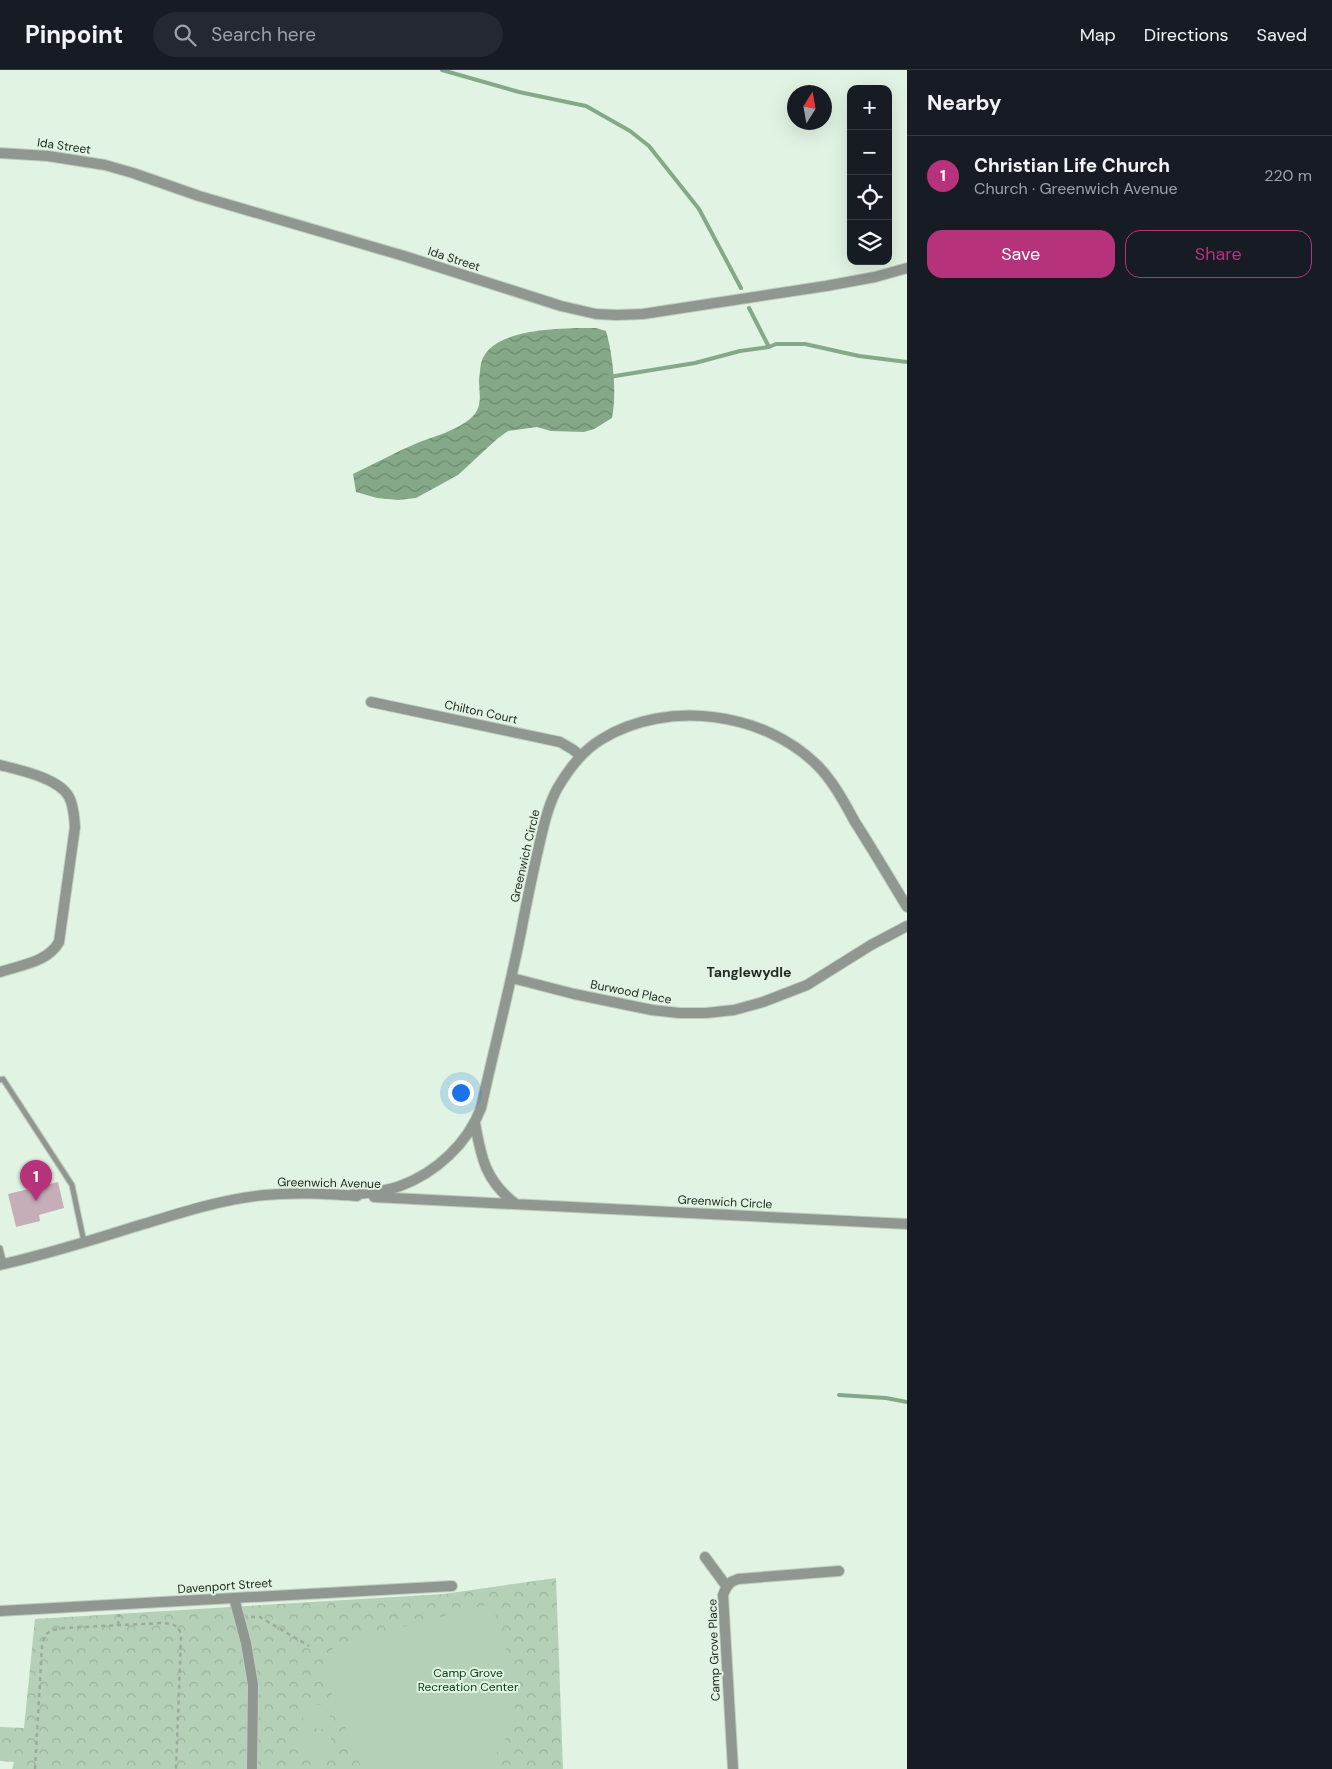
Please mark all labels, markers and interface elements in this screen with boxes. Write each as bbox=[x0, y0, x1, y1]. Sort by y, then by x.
search box bbox=[153, 12, 503, 57]
text: Pinpoint bbox=[25, 19, 123, 50]
icon: search bbox=[171, 21, 199, 49]
text: Search here bbox=[211, 22, 316, 47]
text: Map bbox=[1080, 23, 1116, 47]
text: Directions bbox=[1144, 23, 1229, 47]
text: Saved bbox=[1257, 23, 1307, 47]
north arrow bbox=[787, 85, 832, 130]
map controls bbox=[847, 85, 892, 265]
button: + bbox=[847, 85, 892, 130]
text: Nearby bbox=[927, 89, 1001, 117]
button: − bbox=[847, 130, 892, 175]
street label: Ida Street bbox=[36, 134, 92, 158]
text: Christian Life Church bbox=[974, 153, 1170, 178]
text: 1 bbox=[940, 165, 946, 186]
text: 220 m bbox=[1264, 165, 1312, 186]
button: locate bbox=[847, 175, 892, 220]
text: Church · Greenwich Avenue bbox=[974, 178, 1178, 199]
button: layers bbox=[847, 220, 892, 265]
button: Save bbox=[927, 230, 1115, 278]
button: Share bbox=[1125, 230, 1312, 278]
street label: Ida Street bbox=[426, 243, 482, 275]
street label: Chilton Court bbox=[443, 696, 519, 728]
street label: Greenwich Circle bbox=[507, 808, 544, 904]
district label: Tanglewydle bbox=[707, 963, 791, 981]
street label: Burwood Place bbox=[589, 976, 673, 1008]
your location bbox=[448, 1080, 474, 1106]
pin: 1 bbox=[20, 1160, 52, 1201]
street label: Greenwich Avenue bbox=[277, 1174, 381, 1192]
street label: Greenwich Circle bbox=[677, 1192, 773, 1212]
street label: Davenport Street bbox=[177, 1575, 273, 1597]
street label: Camp Grove Place bbox=[704, 1598, 724, 1702]
park label: Camp Grove Recreation Center bbox=[418, 1665, 519, 1695]

